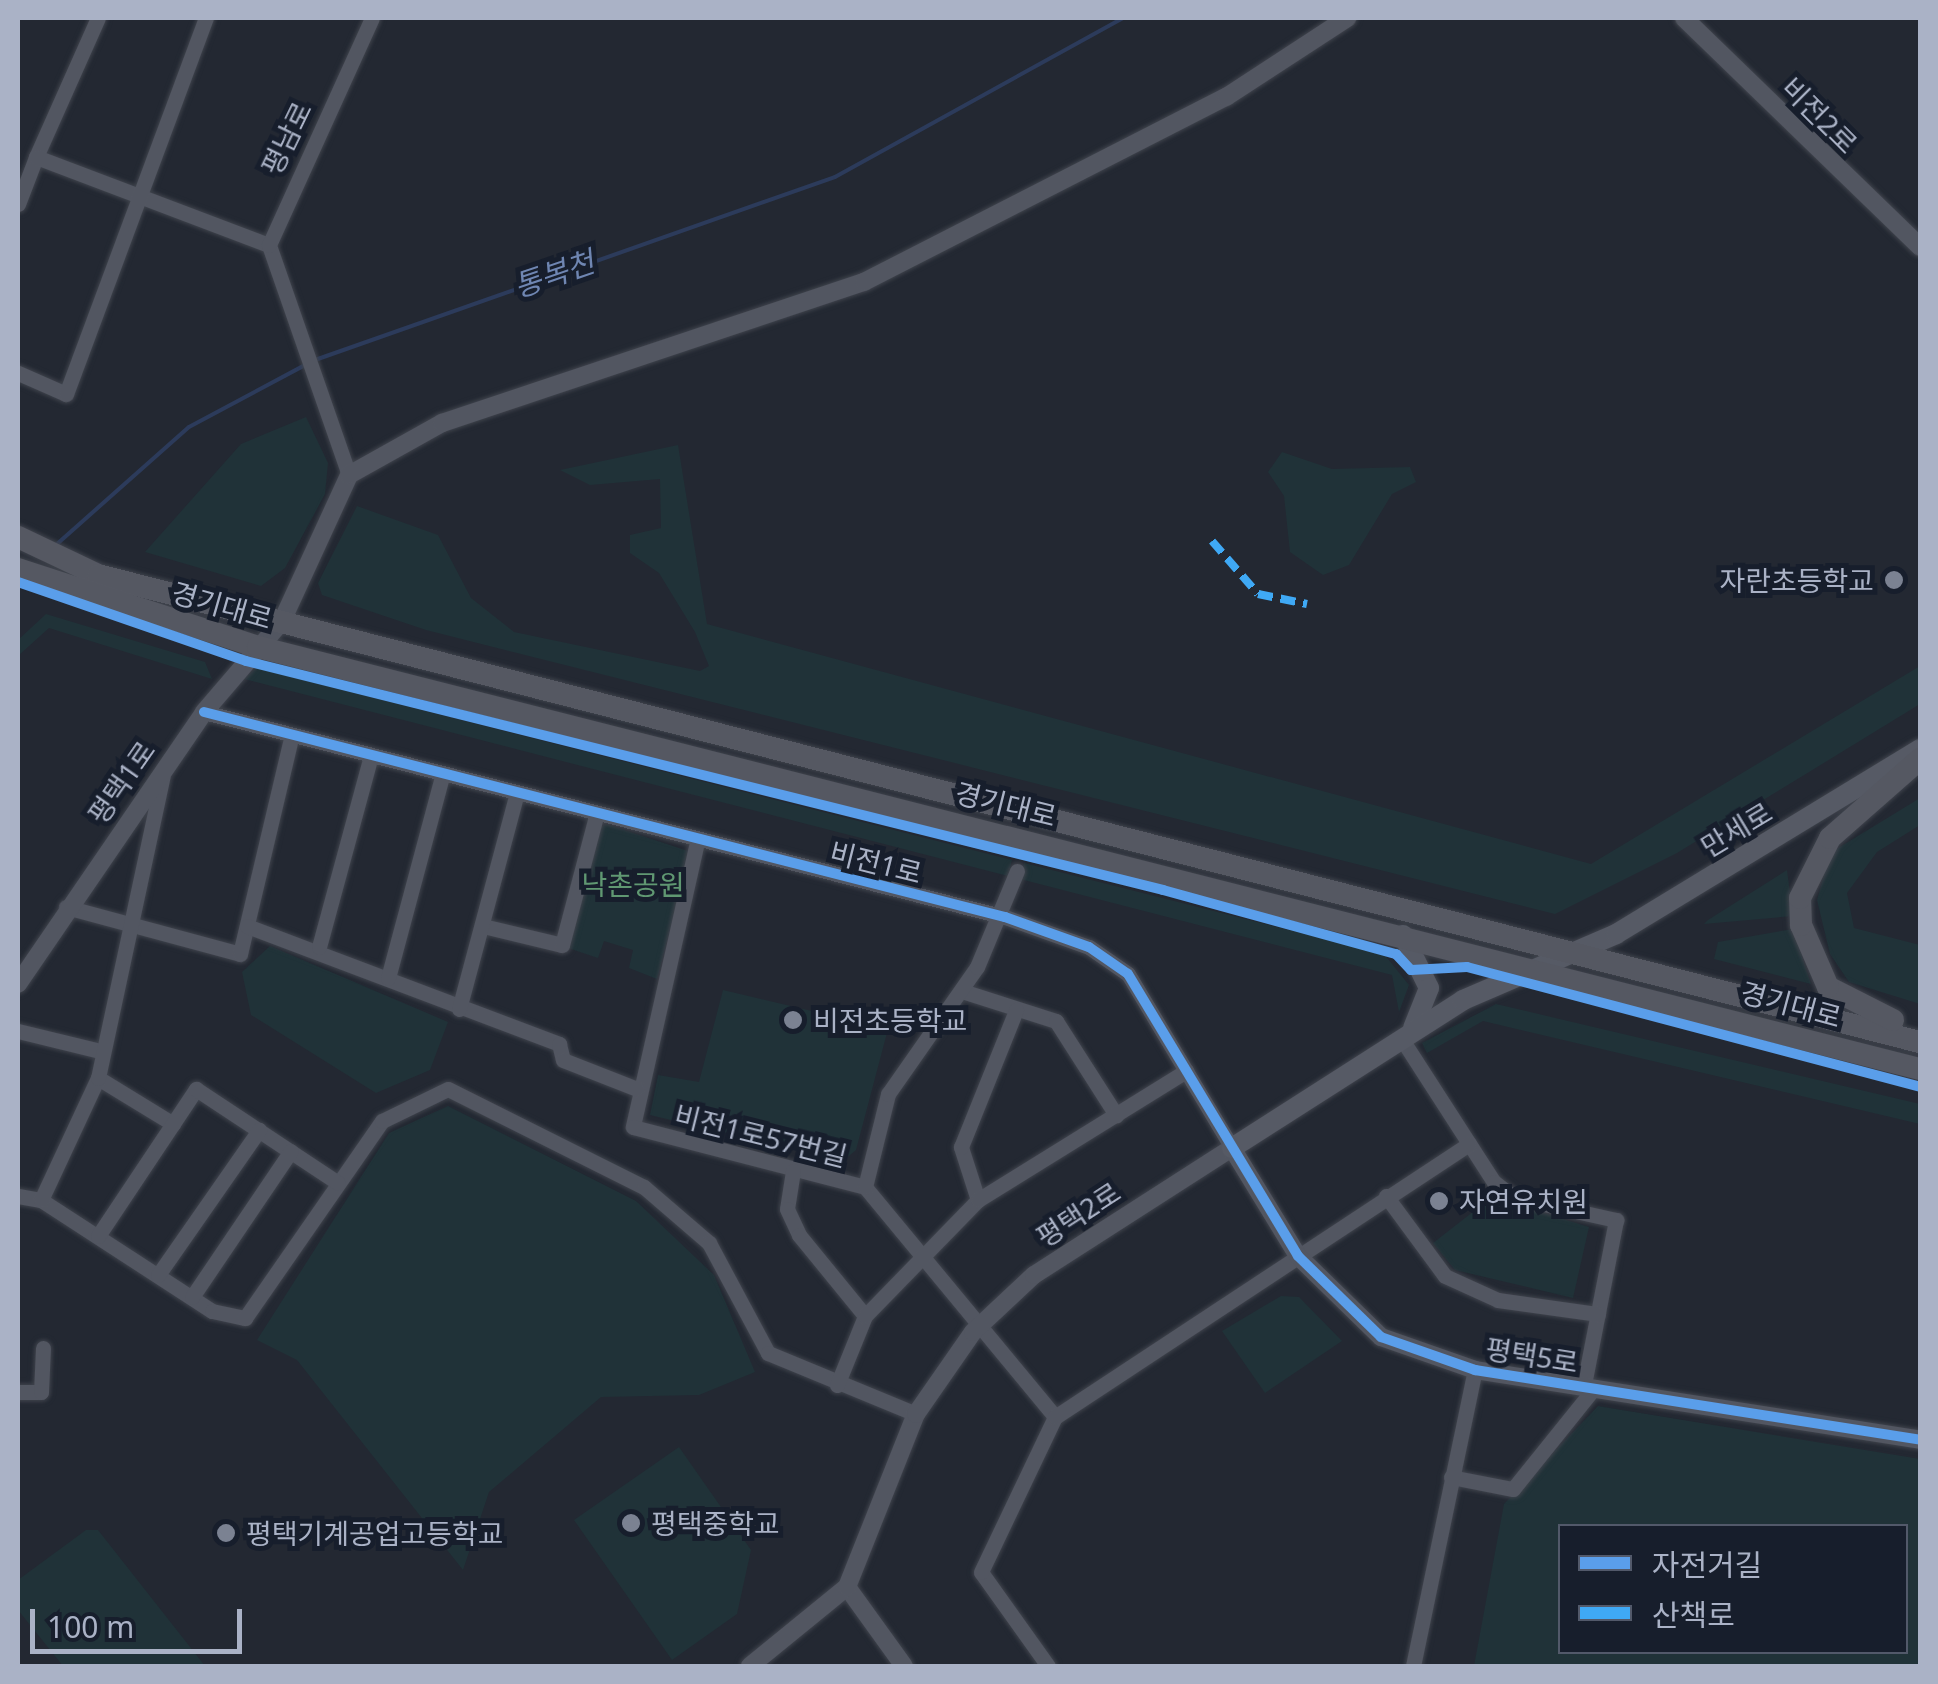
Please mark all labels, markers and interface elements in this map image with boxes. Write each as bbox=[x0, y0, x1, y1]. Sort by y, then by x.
street label: 비전2로 bbox=[1775, 70, 1865, 160]
street label: 평남로 bbox=[254, 96, 318, 180]
water label: 통복천 bbox=[509, 244, 599, 304]
place label: 자란초등학교 bbox=[1719, 563, 1874, 597]
marker: 자란초등학교 bbox=[1883, 569, 1905, 591]
street label: 경기대로 bbox=[168, 575, 276, 635]
street label: 평택1로 bbox=[80, 734, 162, 830]
street label: 경기대로 bbox=[952, 775, 1060, 833]
street label: 만세로 bbox=[1694, 795, 1778, 863]
street label: 비전1로 bbox=[827, 834, 925, 890]
park label: 낙촌공원 bbox=[581, 867, 685, 901]
street label: 경기대로 bbox=[1737, 974, 1845, 1034]
place label: 비전초등학교 bbox=[813, 1003, 968, 1037]
marker: 비전초등학교 bbox=[782, 1009, 804, 1031]
street label: 비전1로57번길 bbox=[671, 1097, 851, 1173]
street label: 평택2로 bbox=[1030, 1175, 1126, 1253]
place label: 자연유치원 bbox=[1459, 1184, 1588, 1218]
marker: 자연유치원 bbox=[1428, 1190, 1450, 1212]
street label: 평택5로 bbox=[1483, 1331, 1581, 1379]
place label: 평택중학교 bbox=[651, 1506, 780, 1540]
marker: 평택중학교 bbox=[620, 1512, 642, 1534]
place label: 평택기계공업고등학교 bbox=[246, 1516, 504, 1550]
marker: 평택기계공업고등학교 bbox=[215, 1522, 237, 1544]
legend bbox=[1558, 1524, 1908, 1654]
text: 자전거길 bbox=[1652, 1544, 1762, 1585]
scale bar bbox=[35, 1589, 248, 1651]
text: 산책로 bbox=[1652, 1594, 1735, 1635]
text: 100 m bbox=[47, 1606, 134, 1647]

